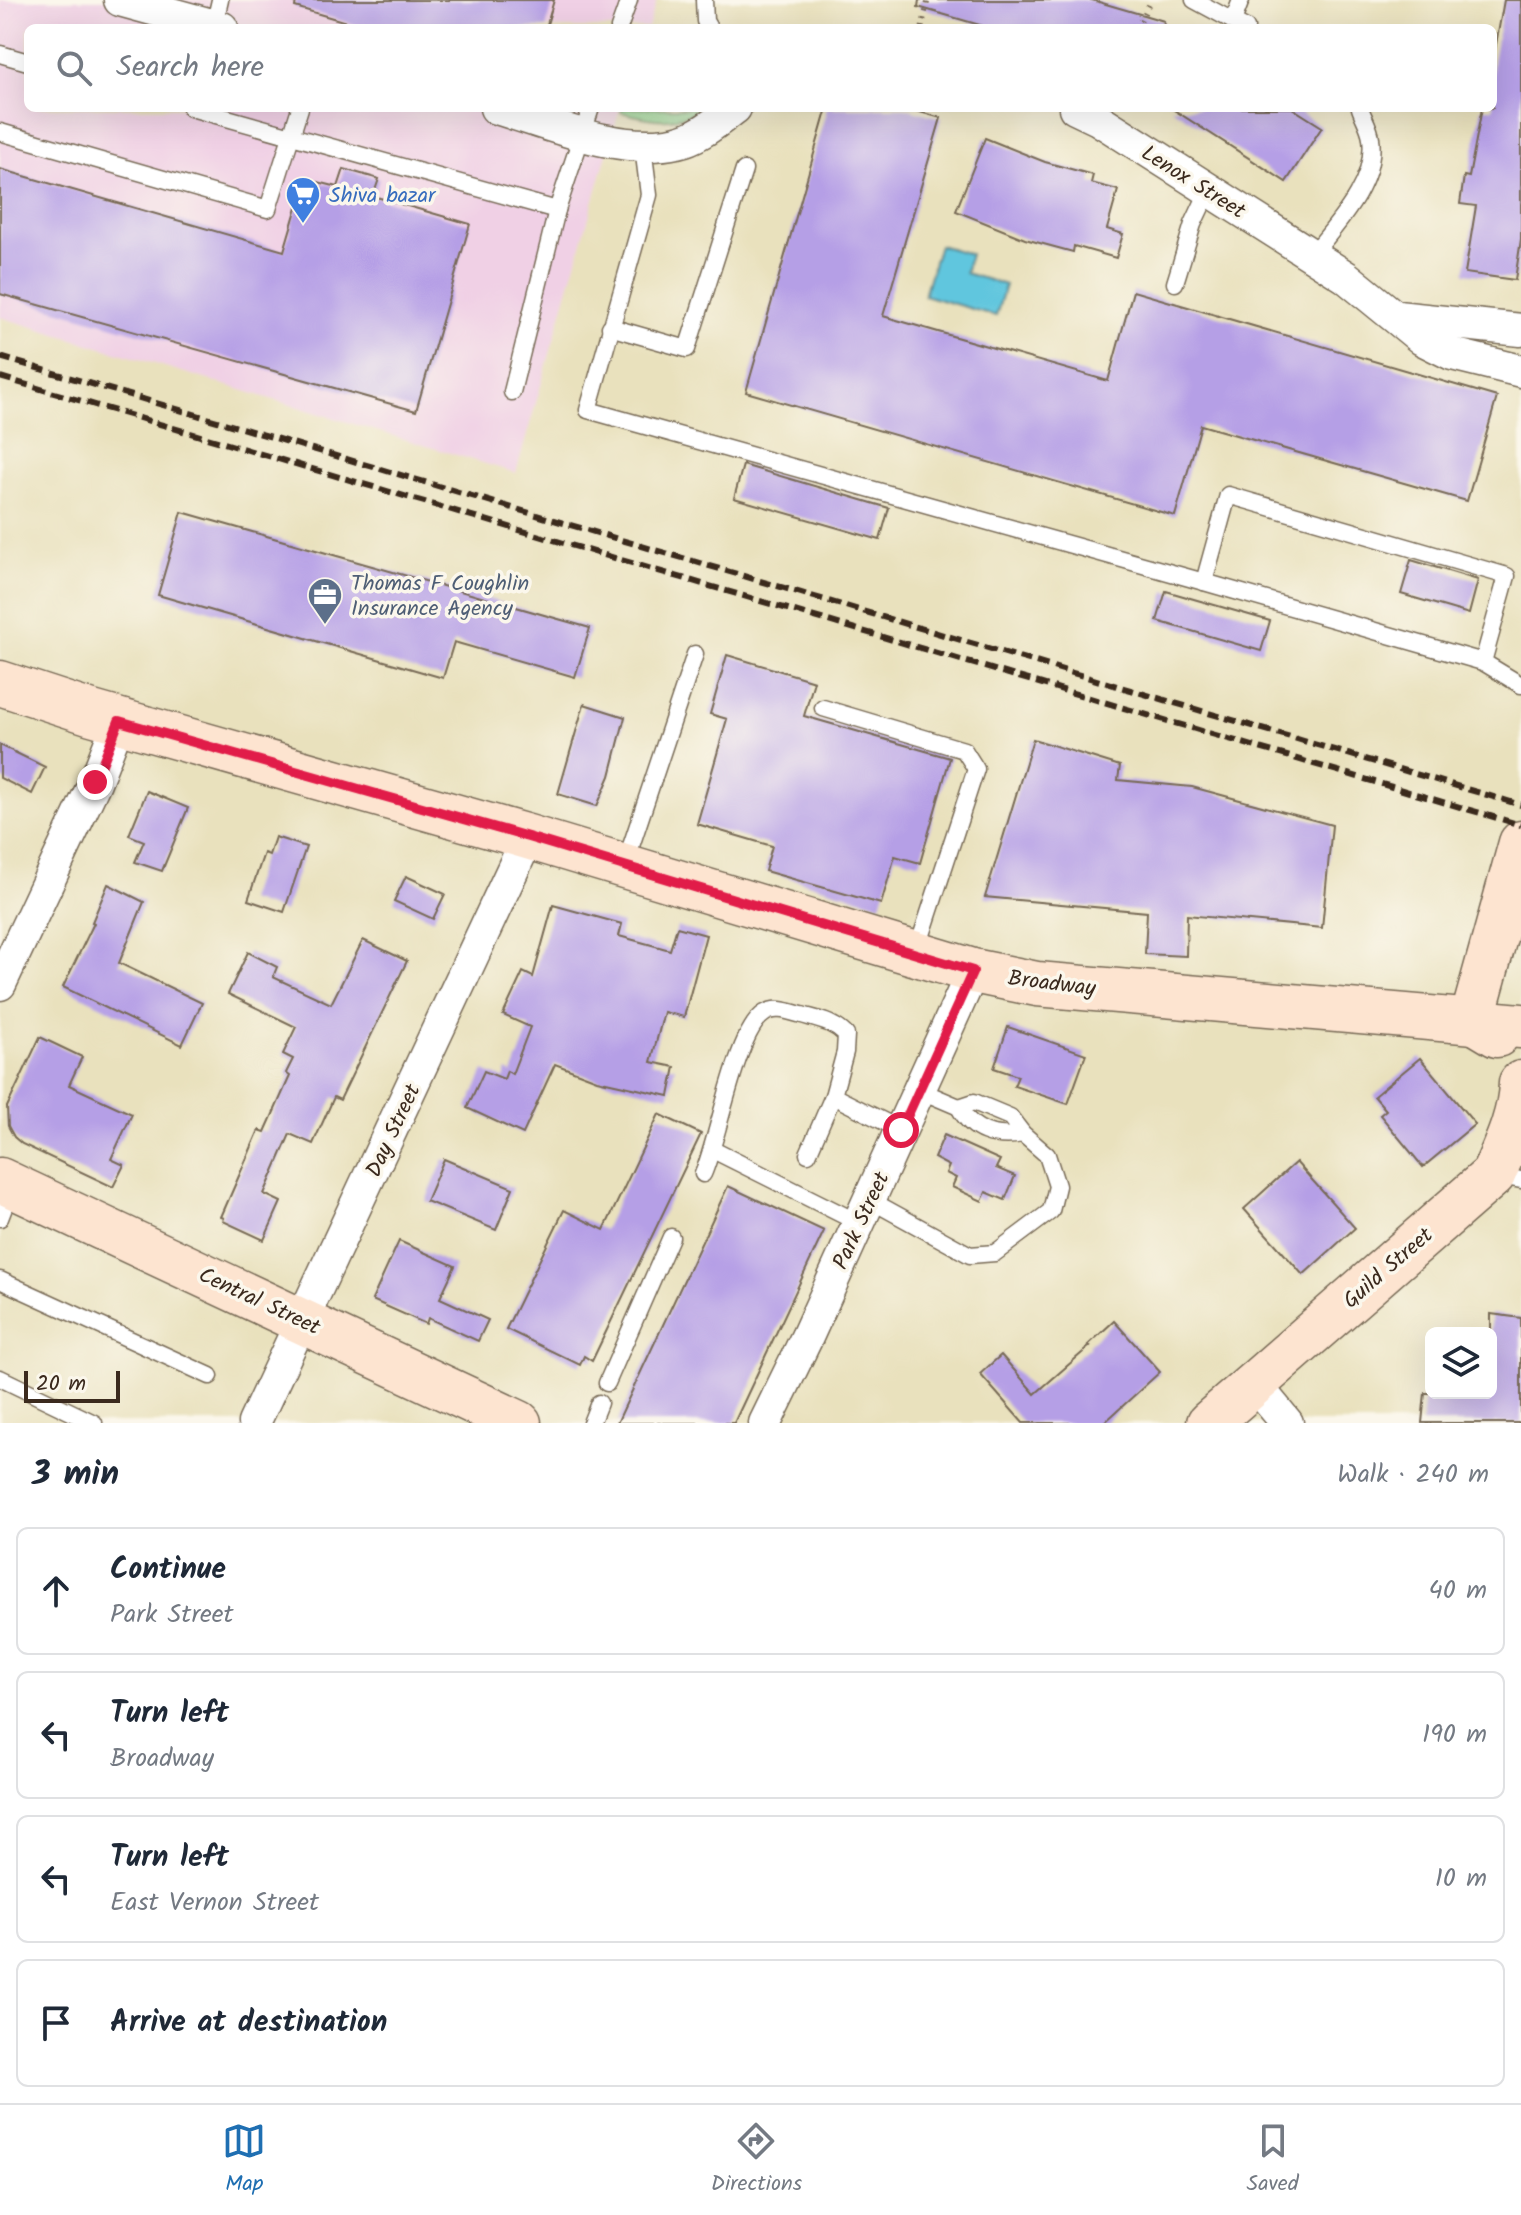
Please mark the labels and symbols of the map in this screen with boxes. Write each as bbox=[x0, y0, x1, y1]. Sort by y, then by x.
street label: Lenox Street bbox=[1134, 137, 1252, 229]
supermarket icon: Shiva bazar bbox=[284, 175, 322, 225]
place label: Shiva bazar bbox=[329, 179, 437, 214]
place label: Thomas F Coughlin Insurance Agency bbox=[351, 567, 529, 627]
office icon: Thomas F Coughlin Insurance Agency bbox=[306, 576, 344, 626]
route end bbox=[77, 764, 113, 800]
street label: Broadway bbox=[1006, 962, 1098, 1007]
street label: Day Street bbox=[357, 1078, 431, 1184]
route start bbox=[883, 1112, 919, 1148]
street label: Park Street bbox=[824, 1166, 900, 1276]
street label: Guild Street bbox=[1336, 1219, 1442, 1318]
street label: Central Street bbox=[192, 1259, 326, 1346]
scale bar bbox=[24, 1367, 120, 1403]

